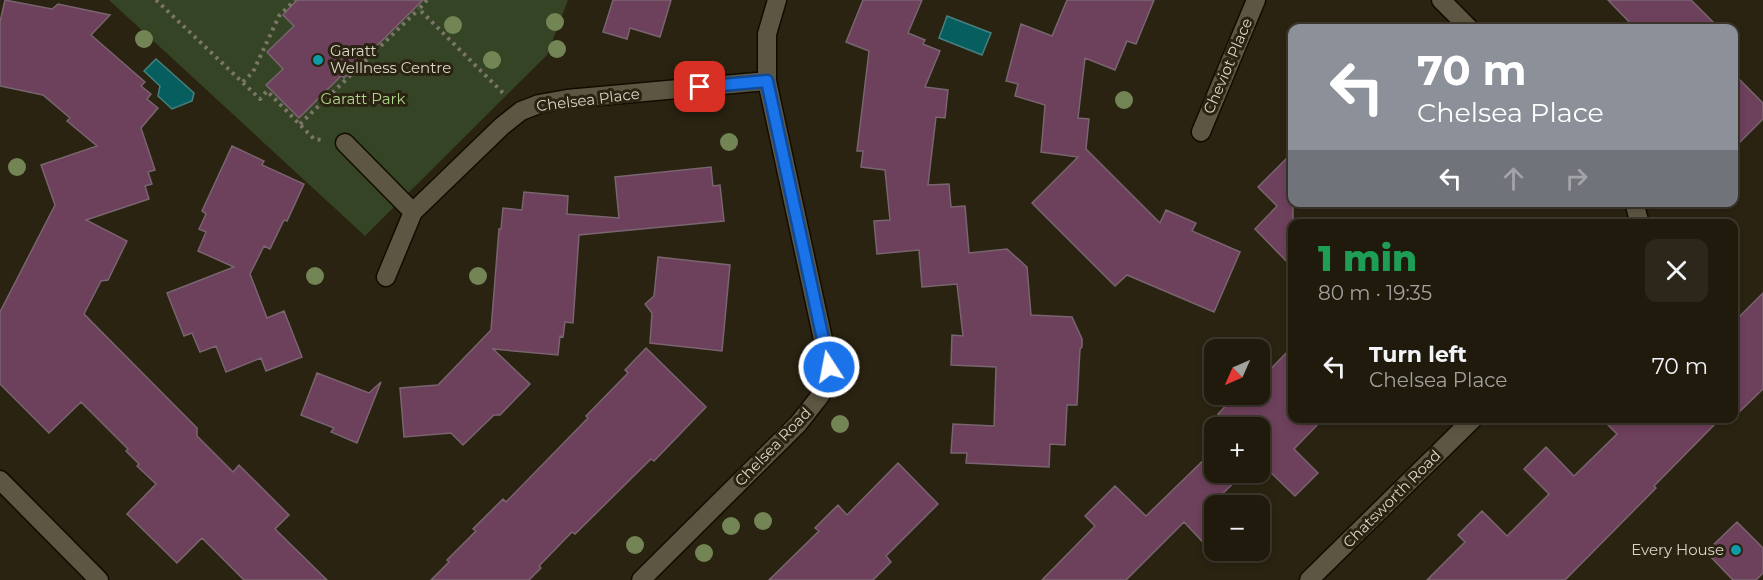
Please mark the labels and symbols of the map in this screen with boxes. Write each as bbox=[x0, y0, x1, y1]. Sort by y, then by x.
street label: Cheviot Place bbox=[1199, 15, 1256, 117]
place label: Garatt Wellness Centre bbox=[330, 41, 451, 77]
marker: Garatt Wellness Centre bbox=[311, 53, 325, 67]
pin bbox=[674, 61, 725, 112]
street label: Chelsea Place bbox=[535, 84, 641, 115]
park label: Garatt Park bbox=[321, 89, 405, 108]
position arrow bbox=[797, 335, 861, 399]
north arrow bbox=[1204, 339, 1270, 405]
street label: Chelsea Road bbox=[730, 403, 815, 490]
street label: Chatsworth Road bbox=[1339, 446, 1445, 552]
place label: Every House bbox=[1631, 540, 1724, 559]
marker: Every House bbox=[1729, 543, 1743, 557]

